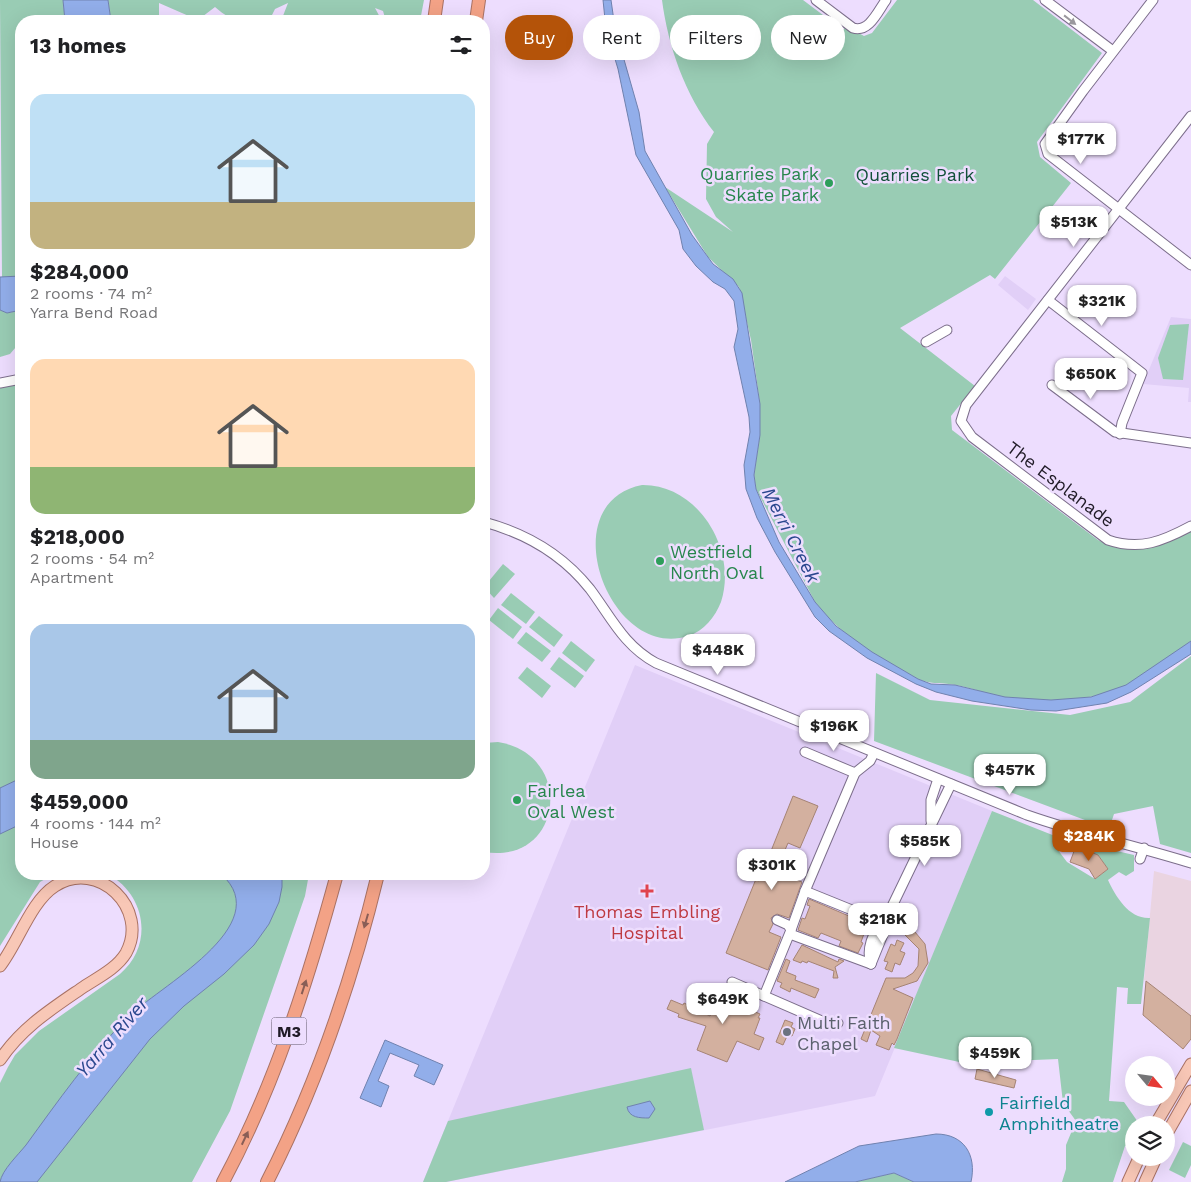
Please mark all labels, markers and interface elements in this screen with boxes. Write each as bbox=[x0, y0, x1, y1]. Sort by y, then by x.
chip: Buy bbox=[505, 15, 573, 60]
chip: Rent bbox=[583, 15, 660, 60]
chip: Filters bbox=[670, 15, 761, 60]
chip: New bbox=[771, 15, 845, 60]
one-way arrow bbox=[1063, 15, 1077, 25]
icon: filters bbox=[447, 31, 475, 59]
text: 13 homes bbox=[30, 33, 126, 58]
pin: $177K bbox=[1046, 122, 1116, 165]
icon: home bbox=[208, 126, 298, 216]
text: $177K bbox=[1057, 129, 1105, 148]
place label: Quarries Park Skate Park bbox=[700, 163, 819, 205]
park label: Quarries Park bbox=[856, 164, 974, 185]
marker: Quarries Park Skate Park bbox=[823, 177, 835, 189]
pin: $513K bbox=[1039, 206, 1109, 248]
text: $513K bbox=[1050, 212, 1098, 231]
text: $284,000 bbox=[30, 259, 129, 284]
text: 2 rooms · 74 m² bbox=[30, 284, 152, 303]
pin: $321K bbox=[1067, 284, 1137, 327]
text: $321K bbox=[1078, 291, 1126, 310]
text: Yarra Bend Road bbox=[30, 303, 158, 322]
pin: $650K bbox=[1056, 358, 1126, 400]
text: $650K bbox=[1066, 364, 1116, 383]
icon: home bbox=[208, 391, 298, 481]
street label: The Esplanade bbox=[1003, 437, 1119, 531]
water label: Merri Creek bbox=[757, 483, 825, 587]
text: $218,000 bbox=[30, 524, 125, 549]
place label: Westfield North Oval bbox=[670, 541, 764, 583]
text: 2 rooms · 54 m² bbox=[30, 549, 154, 568]
marker: Westfield North Oval bbox=[654, 555, 666, 567]
text: Apartment bbox=[30, 568, 113, 587]
pin: $448K bbox=[683, 634, 753, 676]
text: $448K bbox=[692, 640, 744, 659]
icon: home bbox=[208, 656, 298, 746]
pin: $196K bbox=[799, 710, 869, 752]
text: $196K bbox=[810, 716, 858, 735]
pin: $457K bbox=[975, 754, 1045, 796]
text: $457K bbox=[985, 760, 1035, 779]
place label: Fairlea Oval West bbox=[527, 780, 615, 822]
text: $459,000 bbox=[30, 789, 129, 814]
marker: Fairlea Oval West bbox=[511, 794, 523, 806]
text: 4 rooms · 144 m² bbox=[30, 814, 161, 833]
pin: $284K bbox=[1054, 820, 1124, 862]
pin: $585K bbox=[890, 824, 960, 867]
text: $284K bbox=[1063, 826, 1115, 845]
text: $585K bbox=[900, 831, 950, 850]
text: House bbox=[30, 833, 79, 852]
pin: $301K bbox=[737, 848, 807, 891]
text: $301K bbox=[748, 855, 796, 874]
marker: Thomas Embling Hospital bbox=[640, 884, 654, 898]
place label: Thomas Embling Hospital bbox=[574, 901, 721, 943]
pin: $218K bbox=[848, 902, 918, 945]
text: $218K bbox=[859, 909, 907, 928]
one-way arrow bbox=[362, 913, 370, 929]
one-way arrow bbox=[300, 979, 308, 994]
pin: $649K bbox=[688, 982, 758, 1025]
text: $649K bbox=[697, 989, 749, 1008]
water label: Yarra River bbox=[71, 992, 154, 1082]
place label: Multi Faith Chapel bbox=[797, 1012, 891, 1054]
road number: M3 bbox=[272, 1018, 306, 1044]
marker: Multi Faith Chapel bbox=[781, 1026, 793, 1038]
pin: $459K bbox=[960, 1036, 1030, 1079]
text: $459K bbox=[970, 1043, 1020, 1062]
north arrow bbox=[1125, 1056, 1175, 1106]
map controls bbox=[1125, 1056, 1175, 1166]
place label: Fairfield Amphitheatre bbox=[999, 1092, 1119, 1134]
marker: Fairfield Amphitheatre bbox=[983, 1106, 995, 1118]
button: layers bbox=[1125, 1116, 1175, 1166]
one-way arrow bbox=[241, 1131, 249, 1145]

